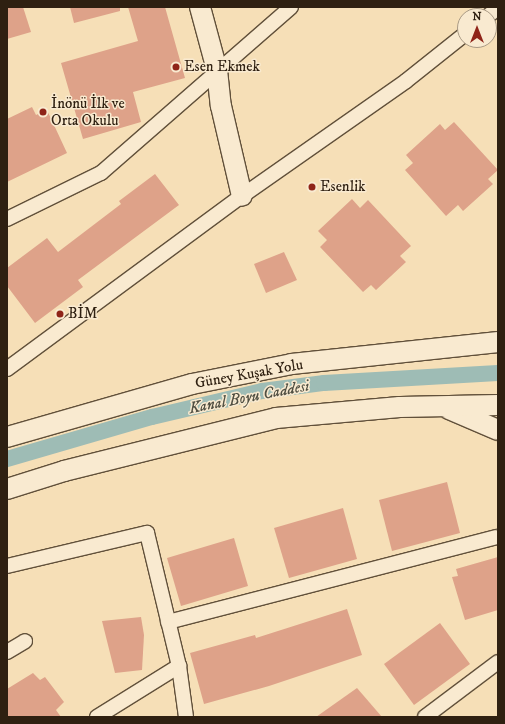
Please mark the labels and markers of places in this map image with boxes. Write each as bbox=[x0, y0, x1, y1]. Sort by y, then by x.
place label: Esen Ekmek bbox=[184, 58, 260, 76]
marker: Esen Ekmek bbox=[171, 62, 181, 72]
place label: İnönü İlk ve Orta Okulu bbox=[51, 94, 125, 129]
marker: İnönü İlk ve Orta Okulu bbox=[38, 107, 48, 117]
place label: Esenlik bbox=[320, 178, 365, 196]
marker: Esenlik bbox=[307, 182, 317, 192]
place label: BİM bbox=[68, 305, 97, 323]
marker: BİM bbox=[55, 309, 65, 319]

